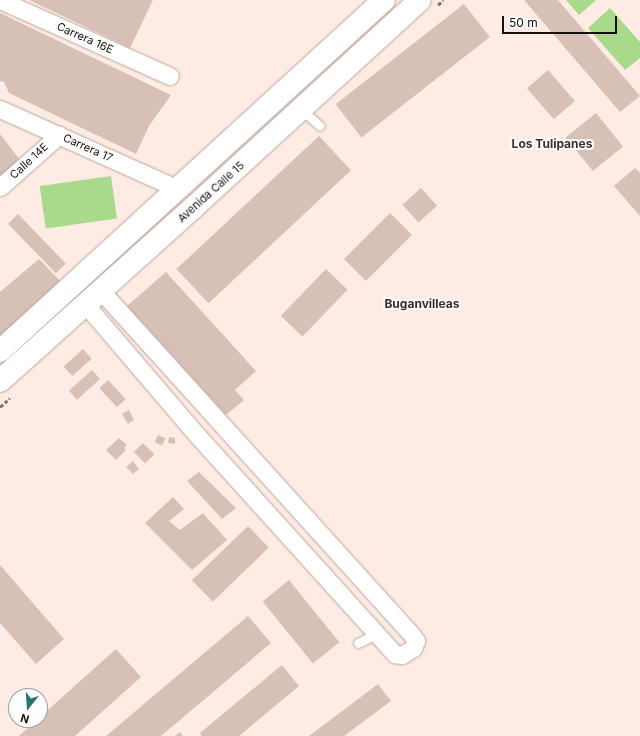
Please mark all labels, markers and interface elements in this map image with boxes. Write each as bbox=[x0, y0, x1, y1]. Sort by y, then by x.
scale bar bbox=[504, 8, 619, 34]
text: 50 m bbox=[509, 15, 538, 30]
street label: Carrera 16E bbox=[55, 20, 115, 56]
street label: Carrera 17 bbox=[61, 131, 115, 165]
district label: Los Tulipanes bbox=[512, 137, 592, 151]
street label: Calle 14E bbox=[7, 140, 51, 182]
street label: Avenida Calle 15 bbox=[175, 159, 247, 225]
district label: Buganvilleas bbox=[384, 297, 460, 311]
north arrow bbox=[8, 688, 48, 728]
text: N bbox=[19, 711, 31, 726]

